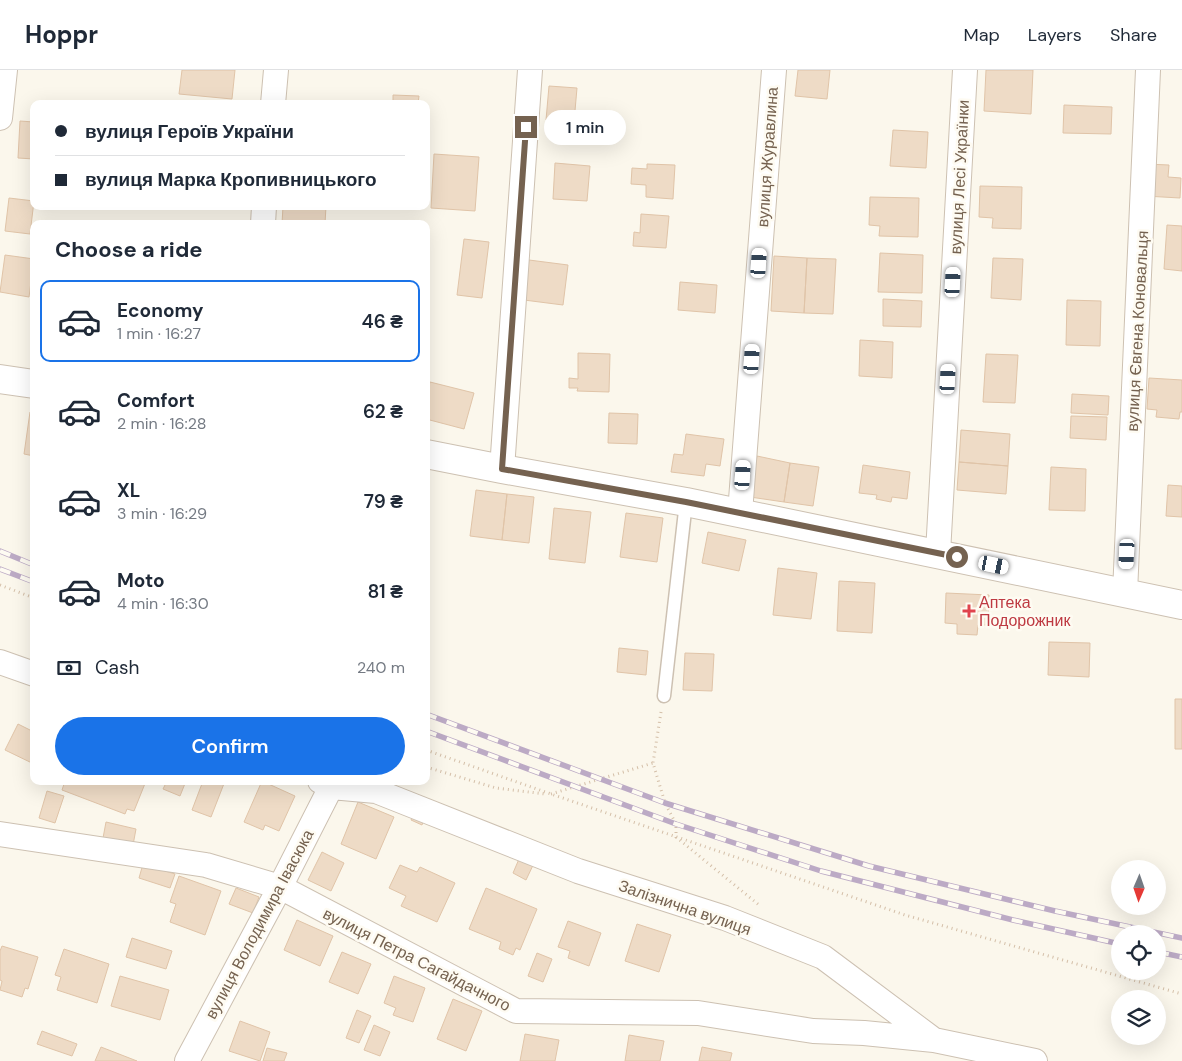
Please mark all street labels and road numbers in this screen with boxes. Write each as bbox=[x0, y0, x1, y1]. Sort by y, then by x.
street label: вулиця Журавлина bbox=[752, 86, 783, 228]
street label: вулиця Лесі Українки bbox=[945, 99, 974, 255]
street label: вулиця Євгена Коновальця bbox=[1122, 230, 1153, 432]
street label: вулиця Володимира Івасюка bbox=[200, 826, 318, 1023]
street label: Залізнична вулиця bbox=[616, 875, 754, 940]
street label: вулиця Петра Сагайдачного bbox=[319, 903, 514, 1016]

